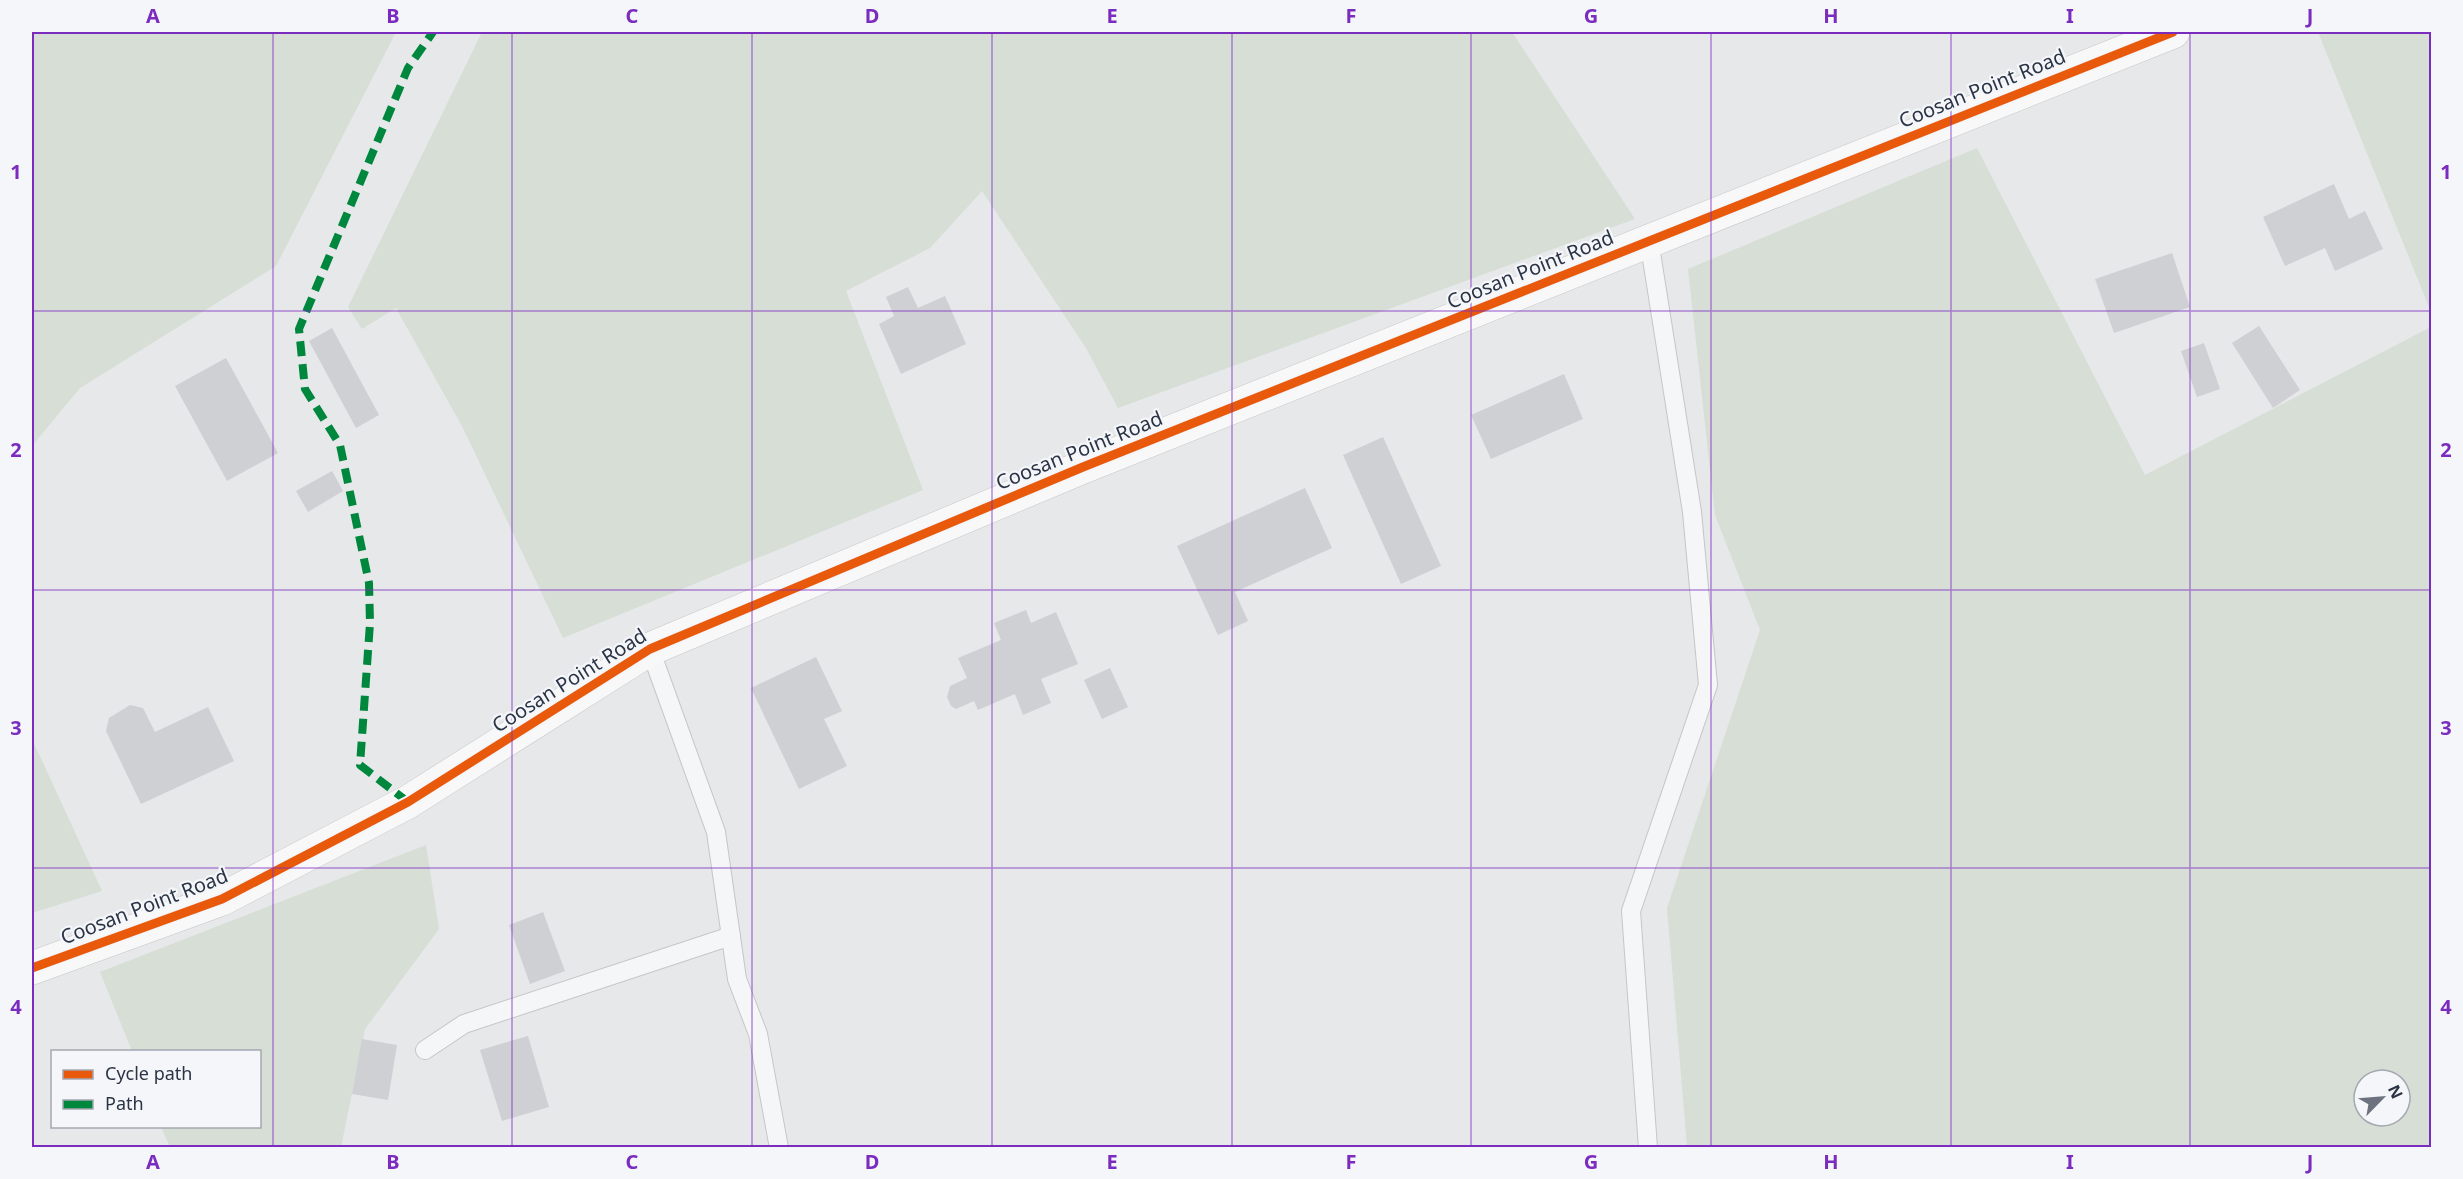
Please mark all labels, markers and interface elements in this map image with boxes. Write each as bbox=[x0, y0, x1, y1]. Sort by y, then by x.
text: A bbox=[146, 2, 160, 29]
text: B bbox=[386, 2, 400, 29]
text: C bbox=[626, 2, 639, 29]
text: D bbox=[865, 2, 879, 29]
text: E bbox=[1106, 2, 1118, 29]
text: F bbox=[1346, 2, 1356, 29]
text: G bbox=[1584, 2, 1598, 29]
text: H bbox=[1823, 2, 1839, 29]
text: I bbox=[2066, 2, 2074, 29]
text: J bbox=[2305, 2, 2313, 29]
street label: Coosan Point Road bbox=[1895, 42, 2069, 134]
text: 1 bbox=[10, 158, 22, 185]
text: 1 bbox=[2440, 158, 2452, 185]
street label: Coosan Point Road bbox=[1443, 223, 1617, 315]
street label: Coosan Point Road bbox=[992, 404, 1166, 496]
text: 2 bbox=[10, 436, 22, 463]
text: 2 bbox=[2440, 436, 2452, 463]
street label: Coosan Point Road bbox=[487, 622, 651, 738]
text: 3 bbox=[10, 714, 22, 741]
text: 3 bbox=[2440, 714, 2452, 741]
street label: Coosan Point Road bbox=[56, 862, 232, 950]
text: 4 bbox=[10, 993, 22, 1020]
text: 4 bbox=[2440, 993, 2452, 1020]
legend bbox=[51, 1050, 261, 1128]
text: Cycle path bbox=[105, 1061, 192, 1085]
north arrow bbox=[2352, 1068, 2412, 1128]
text: N bbox=[2383, 1081, 2408, 1102]
text: Path bbox=[105, 1091, 144, 1115]
text: A bbox=[146, 1148, 160, 1175]
text: B bbox=[386, 1148, 400, 1175]
text: C bbox=[626, 1148, 639, 1175]
text: D bbox=[865, 1148, 879, 1175]
text: E bbox=[1106, 1148, 1118, 1175]
text: F bbox=[1346, 1148, 1356, 1175]
text: G bbox=[1584, 1148, 1598, 1175]
text: H bbox=[1823, 1148, 1839, 1175]
text: I bbox=[2066, 1148, 2074, 1175]
text: J bbox=[2305, 1148, 2313, 1175]

